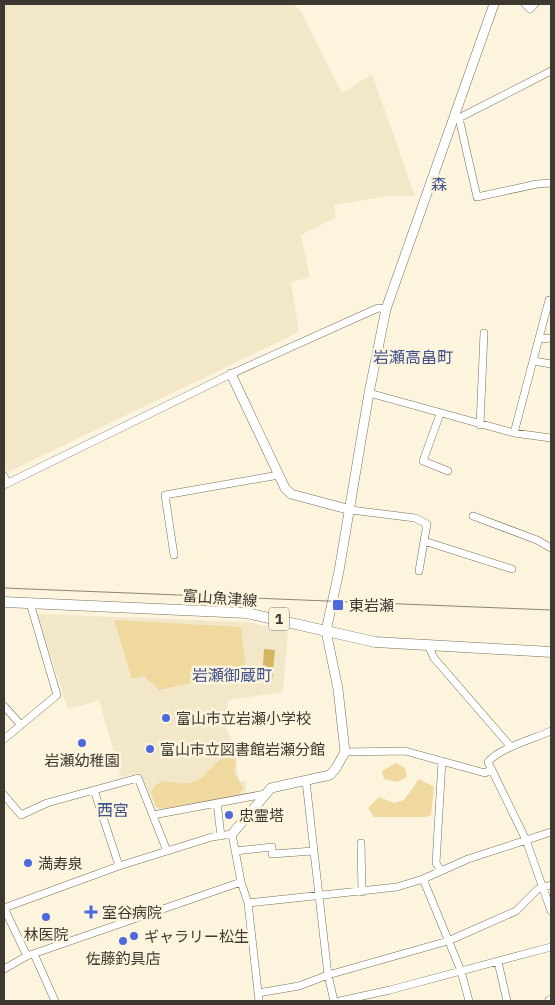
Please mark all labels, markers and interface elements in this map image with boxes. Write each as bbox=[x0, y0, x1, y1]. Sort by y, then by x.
district label: 森 bbox=[431, 174, 447, 194]
district label: 岩瀬高畠町 bbox=[373, 347, 453, 367]
street label: 富山魚津線 bbox=[182, 586, 258, 610]
place label: 東岩瀬 bbox=[349, 596, 394, 615]
marker: 東岩瀬 bbox=[331, 598, 345, 612]
road number: 1 bbox=[269, 608, 289, 630]
district label: 岩瀬御蔵町 bbox=[192, 665, 272, 685]
place label: 富山市立岩瀬小学校 bbox=[176, 709, 311, 728]
marker: 富山市立岩瀬小学校 bbox=[160, 712, 172, 724]
marker: 岩瀬幼稚園 bbox=[76, 737, 88, 749]
place label: 富山市立図書館岩瀬分館 bbox=[160, 740, 325, 759]
marker: 富山市立図書館岩瀬分館 bbox=[144, 743, 156, 755]
place label: 岩瀬幼稚園 bbox=[44, 751, 120, 770]
district label: 西宮 bbox=[97, 800, 129, 820]
place label: 忠霊塔 bbox=[239, 806, 284, 825]
marker: 忠霊塔 bbox=[223, 809, 235, 821]
place label: 満寿泉 bbox=[38, 854, 83, 873]
marker: 満寿泉 bbox=[22, 857, 34, 869]
place label: 室谷病院 bbox=[102, 903, 162, 922]
marker: 室谷病院 bbox=[84, 905, 98, 919]
marker: 林医院 bbox=[40, 911, 52, 923]
place label: 林医院 bbox=[23, 925, 69, 944]
place label: ギャラリー松生 bbox=[144, 927, 249, 946]
marker: ギャラリー松生 bbox=[128, 930, 140, 942]
marker: 佐藤釣具店 bbox=[117, 935, 129, 947]
place label: 佐藤釣具店 bbox=[85, 949, 161, 968]

